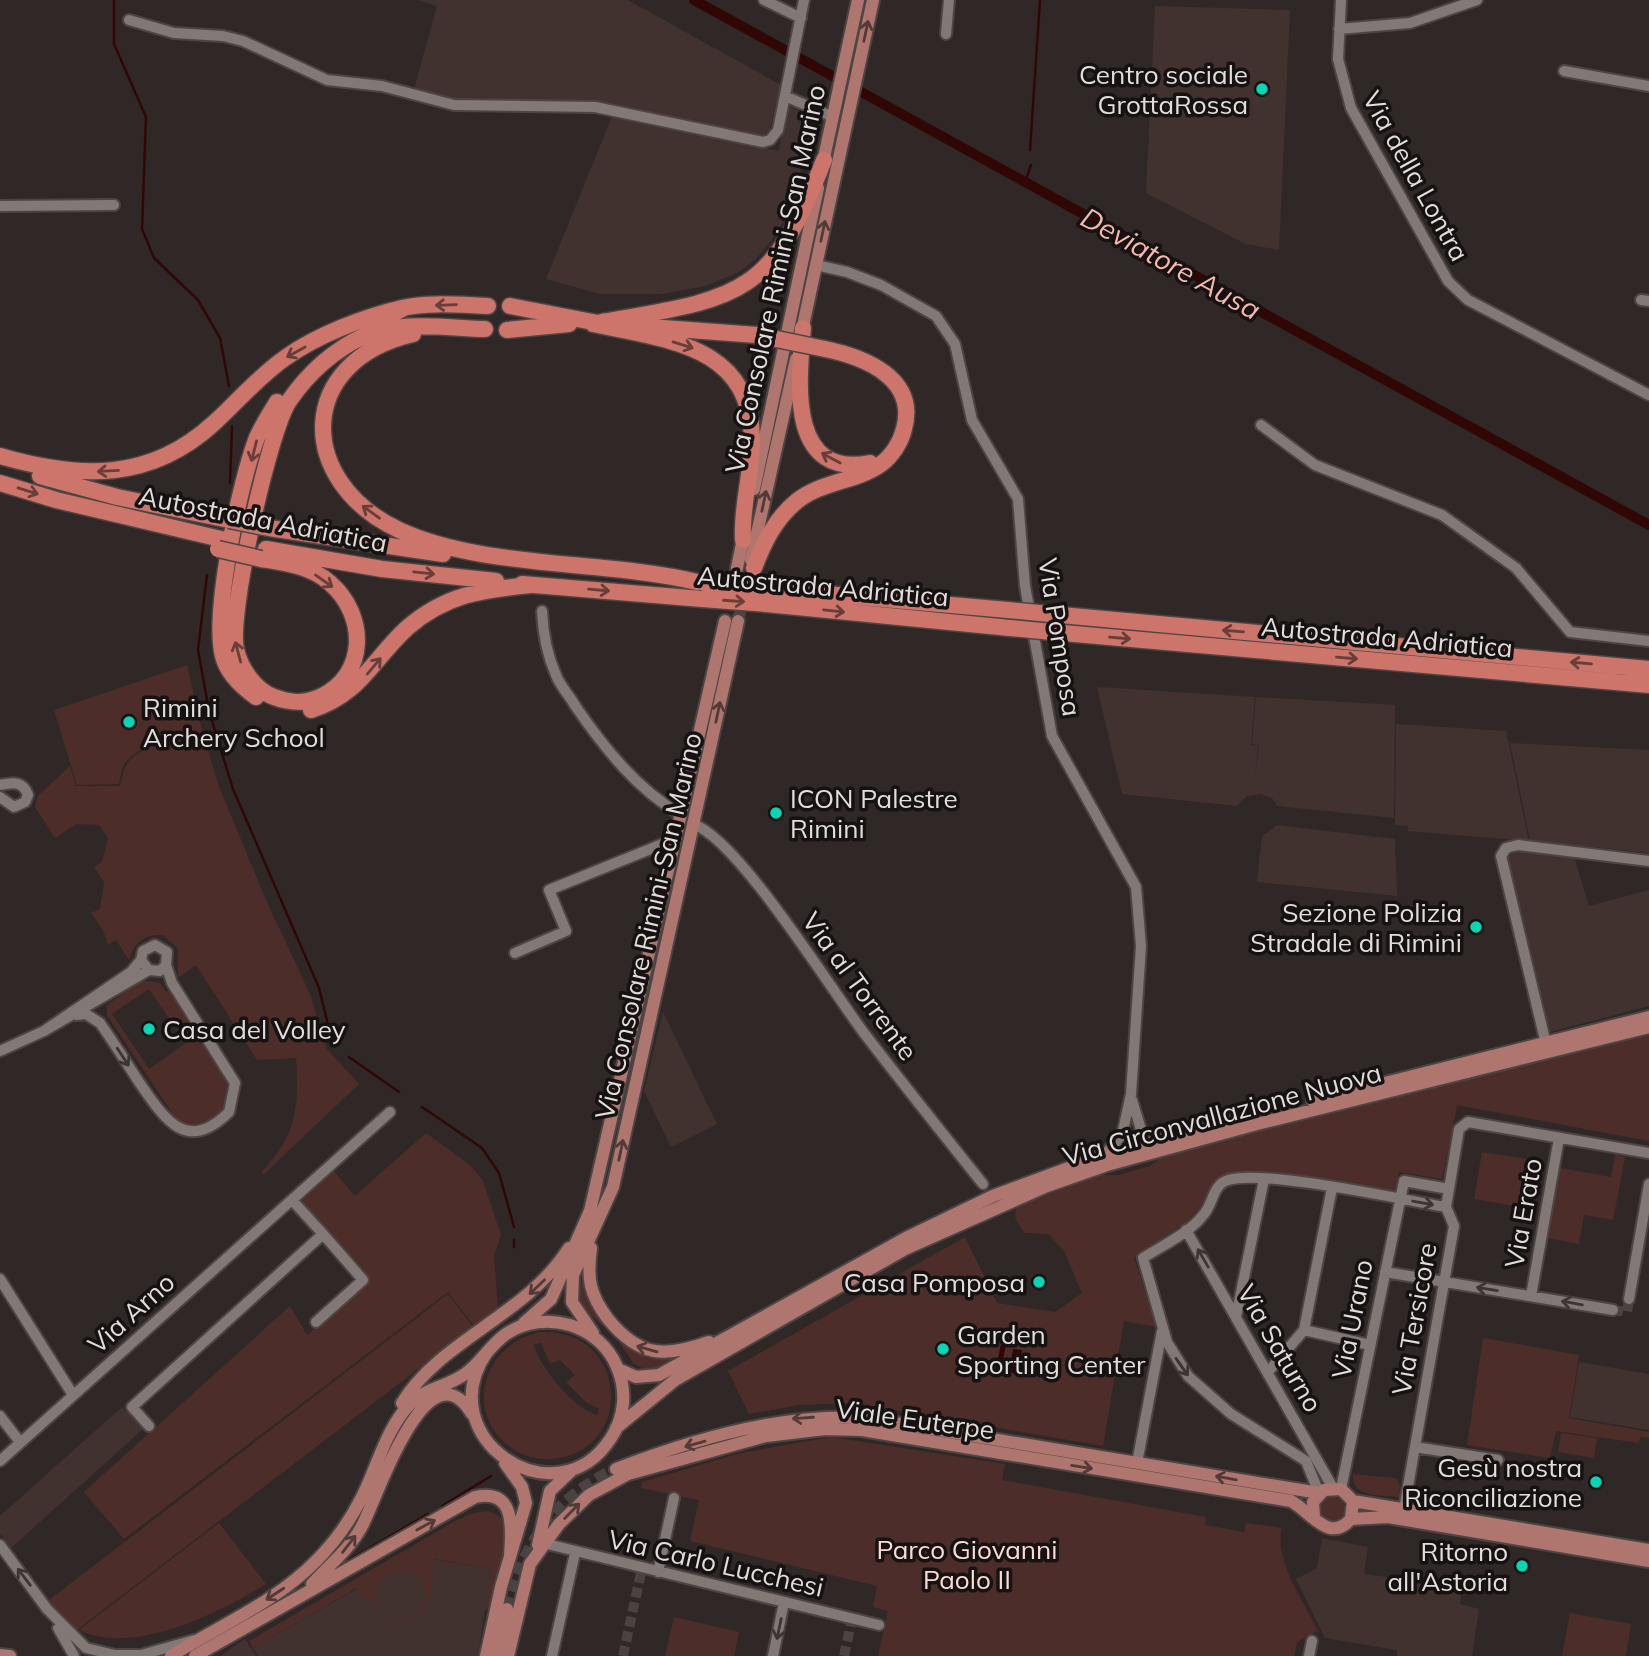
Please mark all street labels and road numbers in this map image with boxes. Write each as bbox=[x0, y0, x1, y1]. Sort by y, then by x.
street label: Via Consolare Rimini-San Marino bbox=[718, 82, 832, 476]
street label: Via della Lontra bbox=[1356, 85, 1476, 267]
street label: Autostrada Adriatica bbox=[136, 479, 390, 559]
street label: Via Pomposa bbox=[1031, 556, 1089, 718]
street label: Autostrada Adriatica bbox=[696, 559, 950, 613]
street label: Autostrada Adriatica bbox=[1260, 610, 1514, 664]
street label: Via Consolare Rimini-San Marino bbox=[587, 729, 709, 1123]
street label: Via al Torrente bbox=[795, 905, 925, 1067]
street label: Via Circonvallazione Nuova bbox=[1059, 1056, 1385, 1172]
street label: Via Erato bbox=[1497, 1156, 1549, 1270]
street label: Via Tersicore bbox=[1384, 1240, 1444, 1398]
street label: Via Urano bbox=[1324, 1257, 1380, 1381]
street label: Via Arno bbox=[81, 1265, 181, 1361]
street label: Via Saturno bbox=[1230, 1278, 1330, 1418]
street label: Viale Euterpe bbox=[834, 1392, 996, 1446]
street label: Via Carlo Lucchesi bbox=[605, 1522, 827, 1604]

